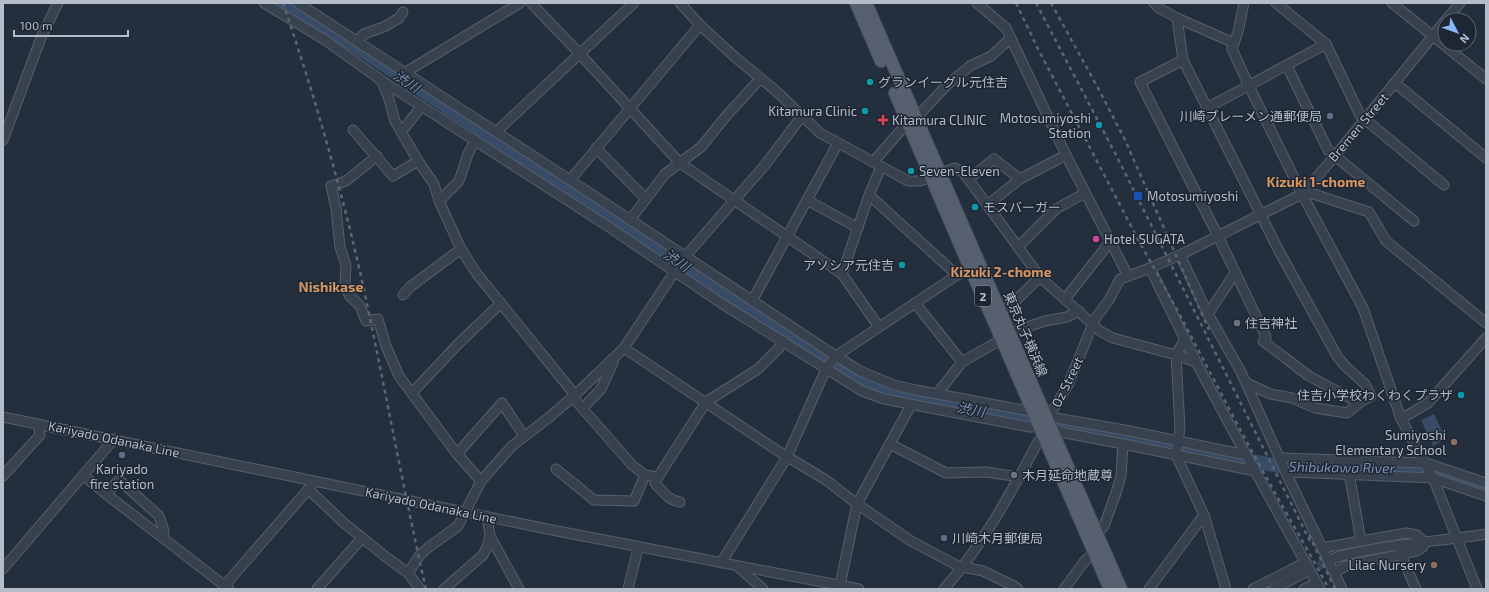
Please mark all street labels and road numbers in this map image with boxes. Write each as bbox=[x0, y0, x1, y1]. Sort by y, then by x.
street label: Bremen Street bbox=[1325, 89, 1391, 165]
road number: 2 bbox=[975, 286, 991, 306]
street label: 東京丸子横浜線 bbox=[1001, 289, 1051, 379]
street label: Oz Street bbox=[1048, 354, 1086, 410]
street label: Kariyado Odanaka Line bbox=[47, 417, 181, 461]
street label: Kariyado Odanaka Line bbox=[364, 483, 498, 527]

